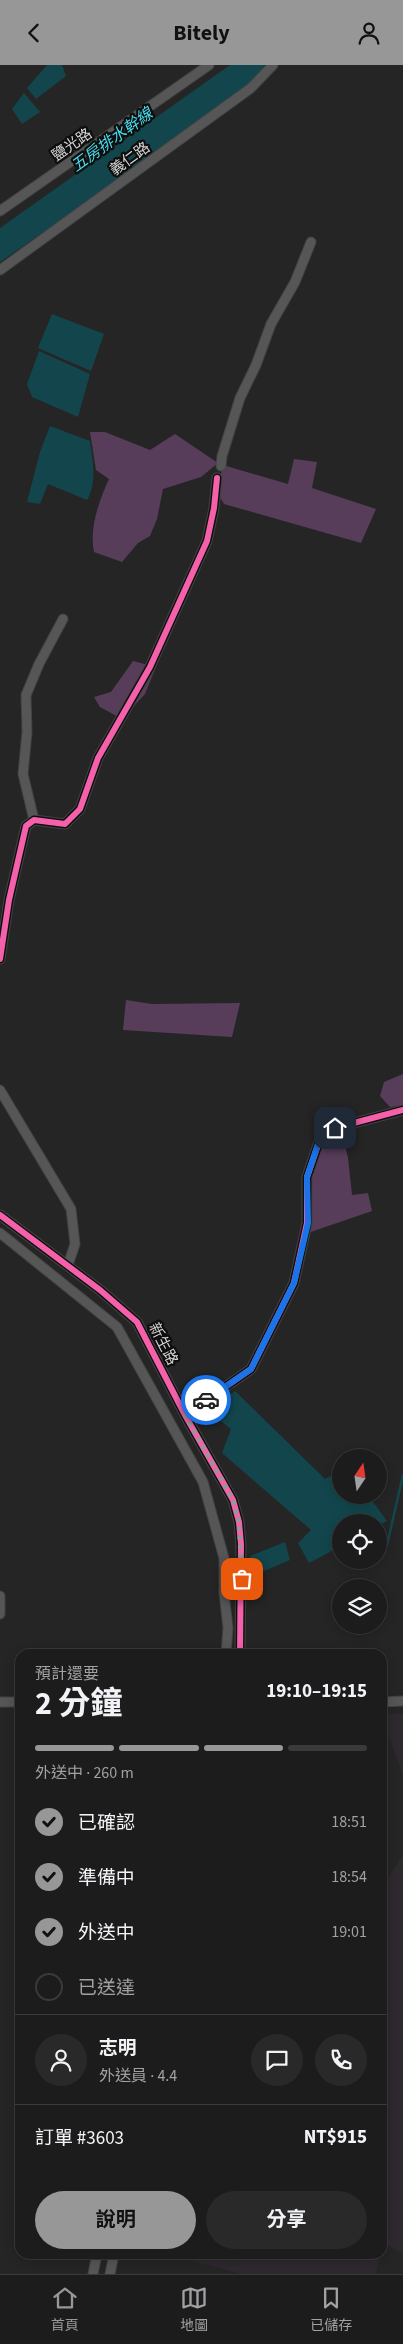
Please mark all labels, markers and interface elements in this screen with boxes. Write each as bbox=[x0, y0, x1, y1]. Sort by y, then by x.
text: Bitely bbox=[173, 17, 230, 49]
icon: back bbox=[20, 19, 48, 47]
icon: person bbox=[355, 19, 383, 47]
water label: 五房排水幹線 bbox=[67, 102, 159, 177]
street label: 鹽光路 bbox=[48, 123, 96, 167]
street label: 義仁路 bbox=[106, 137, 154, 181]
pin bbox=[314, 1107, 356, 1149]
icon: home bbox=[321, 1114, 349, 1142]
street label: 新生路 bbox=[143, 1319, 183, 1369]
courier bbox=[181, 1375, 231, 1425]
icon: car bbox=[192, 1386, 220, 1414]
north arrow bbox=[332, 1449, 388, 1504]
map controls bbox=[332, 1449, 387, 1634]
button: locate bbox=[332, 1514, 387, 1569]
pin bbox=[221, 1558, 263, 1600]
icon: bag bbox=[228, 1565, 256, 1593]
button: layers bbox=[332, 1579, 387, 1634]
text: 預計還要 bbox=[35, 1663, 99, 1685]
text: 19:10–19:15 bbox=[266, 1678, 367, 1705]
text: 2 分鐘 bbox=[35, 1681, 122, 1727]
text: 外送中 · 260 m bbox=[35, 1762, 134, 1784]
icon: check bbox=[35, 1808, 63, 1836]
text: 已確認 bbox=[78, 1810, 135, 1837]
text: 18:51 bbox=[331, 1811, 367, 1833]
icon: check bbox=[35, 1863, 63, 1891]
text: 準備中 bbox=[78, 1865, 135, 1892]
text: 18:54 bbox=[331, 1866, 367, 1888]
icon: check bbox=[35, 1918, 63, 1946]
text: 外送中 bbox=[78, 1920, 135, 1947]
text: 19:01 bbox=[331, 1921, 367, 1943]
text: 已送達 bbox=[78, 1975, 135, 2002]
button: person bbox=[35, 2034, 87, 2086]
button: chat bbox=[251, 2034, 303, 2086]
button: phone bbox=[315, 2034, 367, 2086]
text: 志明 bbox=[99, 2035, 137, 2062]
text: 外送員 · 4.4 bbox=[99, 2065, 177, 2087]
text: NT$915 bbox=[304, 2124, 367, 2151]
text: 訂單 #3603 bbox=[35, 2125, 124, 2152]
button: 說明 bbox=[35, 2191, 196, 2249]
button: 分享 bbox=[206, 2191, 367, 2249]
tab: 首頁 bbox=[51, 2284, 79, 2336]
tab: 地圖 bbox=[180, 2284, 208, 2336]
tab: 已儲存 bbox=[310, 2284, 352, 2336]

